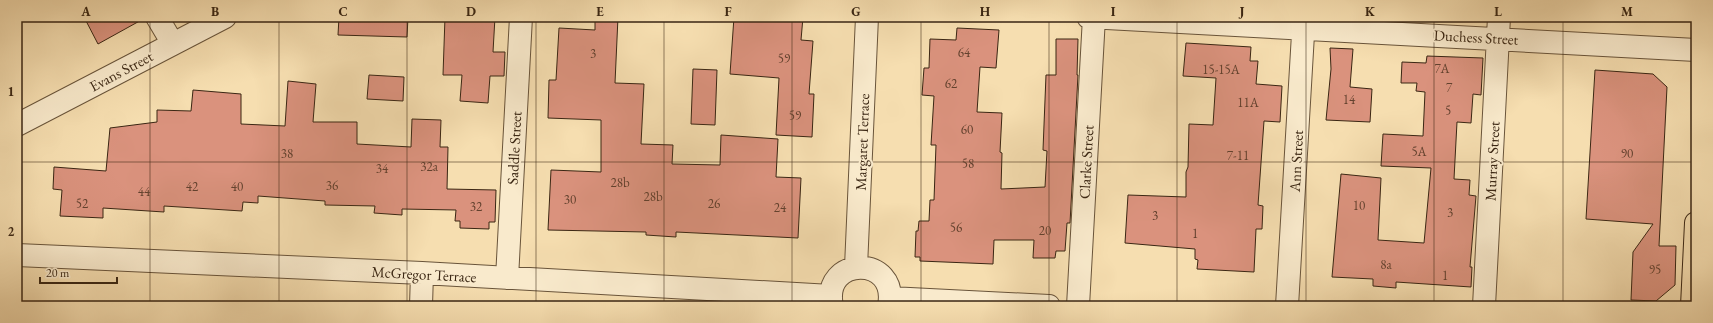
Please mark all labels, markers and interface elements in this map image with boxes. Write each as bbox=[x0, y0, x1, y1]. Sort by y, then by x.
text: A bbox=[80, 3, 91, 20]
text: B bbox=[211, 3, 219, 20]
text: C bbox=[338, 3, 348, 20]
text: D bbox=[466, 3, 476, 20]
text: E bbox=[596, 3, 604, 20]
text: F bbox=[724, 3, 732, 20]
text: G bbox=[851, 3, 861, 20]
text: H bbox=[980, 3, 991, 20]
text: I bbox=[1111, 3, 1116, 20]
text: J bbox=[1238, 3, 1245, 20]
text: K bbox=[1365, 3, 1376, 20]
text: L bbox=[1494, 3, 1502, 20]
text: M bbox=[1621, 3, 1633, 20]
street label: Duchess Street bbox=[1433, 25, 1519, 49]
house number: 64 bbox=[958, 44, 971, 61]
house number: 3 bbox=[590, 45, 596, 62]
street label: Evans Street bbox=[86, 46, 156, 96]
house number: 59 bbox=[778, 50, 791, 67]
house number: 7A bbox=[1434, 60, 1451, 77]
house number: 15-15A bbox=[1202, 61, 1241, 78]
house number: 62 bbox=[945, 75, 958, 92]
house number: 7 bbox=[1446, 79, 1453, 96]
text: 1 bbox=[8, 83, 15, 100]
house number: 14 bbox=[1343, 91, 1356, 108]
street label: Margaret Terrace bbox=[851, 93, 873, 191]
house number: 11A bbox=[1237, 94, 1260, 111]
house number: 5 bbox=[1445, 102, 1451, 119]
house number: 59 bbox=[789, 107, 802, 124]
street label: Saddle Street bbox=[503, 110, 525, 185]
street label: Murray Street bbox=[1480, 120, 1504, 201]
house number: 60 bbox=[961, 121, 973, 138]
street label: Clarke Street bbox=[1075, 124, 1097, 199]
street label: Ann Street bbox=[1285, 129, 1307, 194]
house number: 5A bbox=[1411, 143, 1428, 160]
house number: 38 bbox=[281, 145, 293, 162]
house number: 90 bbox=[1621, 145, 1633, 162]
house number: 7-11 bbox=[1227, 147, 1249, 164]
house number: 58 bbox=[962, 155, 974, 172]
house number: 32a bbox=[420, 158, 439, 175]
house number: 34 bbox=[376, 160, 389, 177]
house number: 28b bbox=[610, 174, 630, 191]
house number: 36 bbox=[326, 177, 338, 194]
house number: 42 bbox=[186, 178, 199, 195]
house number: 40 bbox=[231, 178, 243, 195]
house number: 44 bbox=[138, 183, 151, 200]
house number: 28b bbox=[643, 188, 663, 205]
house number: 30 bbox=[564, 191, 576, 208]
house number: 52 bbox=[76, 195, 89, 212]
house number: 26 bbox=[708, 195, 720, 212]
house number: 10 bbox=[1353, 197, 1365, 214]
house number: 32 bbox=[470, 198, 483, 215]
house number: 24 bbox=[774, 199, 787, 216]
house number: 3 bbox=[1447, 204, 1453, 221]
house number: 3 bbox=[1152, 207, 1158, 224]
house number: 56 bbox=[950, 219, 962, 236]
house number: 20 bbox=[1039, 222, 1051, 239]
text: 2 bbox=[8, 223, 15, 240]
house number: 1 bbox=[1192, 225, 1198, 242]
house number: 8a bbox=[1380, 256, 1393, 273]
scale bar bbox=[40, 259, 117, 285]
house number: 95 bbox=[1649, 261, 1661, 278]
street label: McGregor Terrace bbox=[371, 262, 477, 286]
text: 20 m bbox=[46, 265, 70, 281]
house number: 1 bbox=[1442, 267, 1448, 284]

